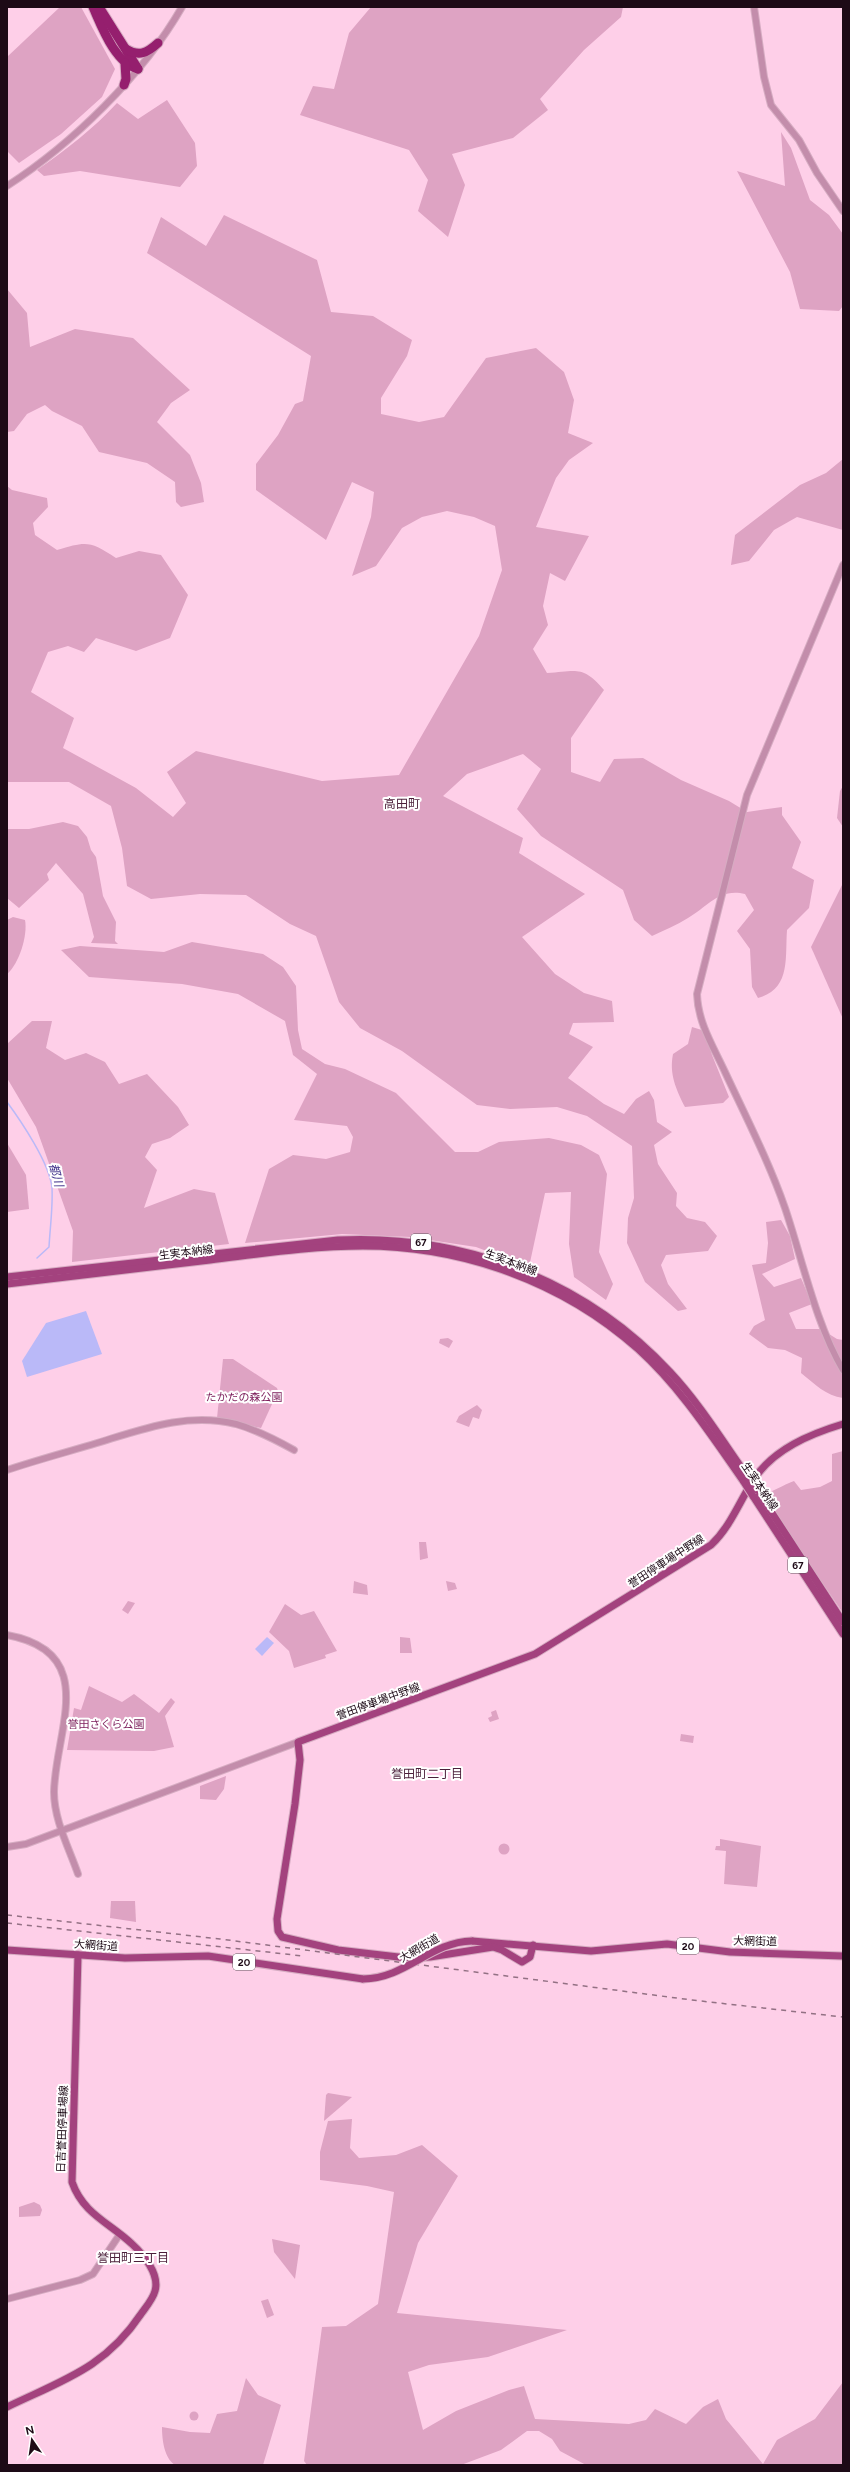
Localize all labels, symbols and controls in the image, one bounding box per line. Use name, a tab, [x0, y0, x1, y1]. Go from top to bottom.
district label: 高田町	[384, 797, 420, 811]
water label: 都川	[46, 1162, 66, 1190]
road number: 67	[411, 1234, 431, 1250]
street label: 生実本納線	[158, 1243, 214, 1262]
street label: 生実本納線	[483, 1247, 539, 1278]
park label: たかだの森公園	[206, 1391, 283, 1404]
street label: 生実本納線	[739, 1460, 780, 1513]
street label: 誉田停車場中野線	[626, 1532, 707, 1591]
road number: 67	[788, 1557, 808, 1573]
street label: 誉田停車場中野線	[335, 1680, 422, 1723]
park label: 誉田さくら公園	[68, 1718, 145, 1731]
district label: 誉田町二丁目	[391, 1767, 463, 1781]
street label: 大網街道	[397, 1932, 442, 1965]
street label: 大網街道	[733, 1935, 777, 1948]
street label: 大網街道	[74, 1937, 118, 1954]
road number: 20	[677, 1938, 699, 1954]
road number: 20	[233, 1954, 255, 1970]
street label: 日吉誉田停車場線	[54, 2085, 71, 2173]
district label: 誉田町三丁目	[97, 2251, 169, 2265]
north arrow	[12, 2420, 52, 2460]
text: N	[24, 2423, 35, 2438]

